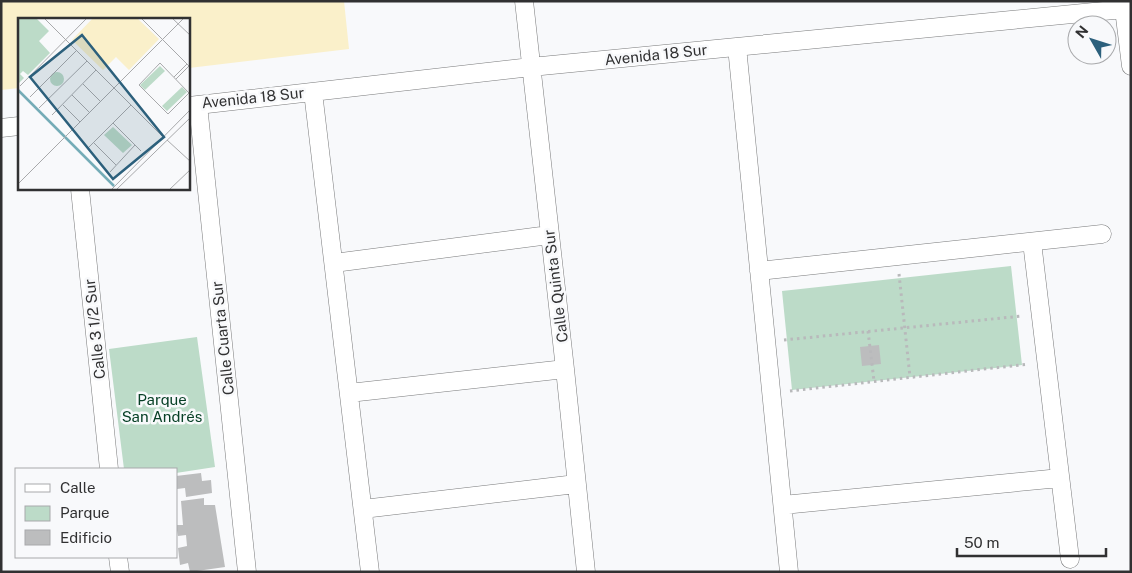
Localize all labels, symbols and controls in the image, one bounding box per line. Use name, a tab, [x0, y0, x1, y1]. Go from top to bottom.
north arrow	[1067, 15, 1117, 65]
inset map	[18, 18, 190, 190]
text: N	[1072, 23, 1092, 41]
street label: Avenida 18 Sur	[604, 41, 708, 68]
street label: Avenida 18 Sur	[201, 84, 305, 111]
street label: Calle Quinta Sur	[540, 228, 571, 344]
street label: Calle 3 1/2 Sur	[81, 278, 108, 380]
street label: Calle Cuarta Sur	[208, 280, 237, 396]
park label: Parque San Andrés	[122, 391, 202, 425]
legend	[15, 468, 178, 558]
text: Calle	[60, 479, 96, 496]
text: Parque	[60, 504, 110, 521]
scale bar	[957, 526, 1106, 558]
text: Edificio	[60, 529, 112, 546]
text: 50 m	[964, 534, 999, 551]

